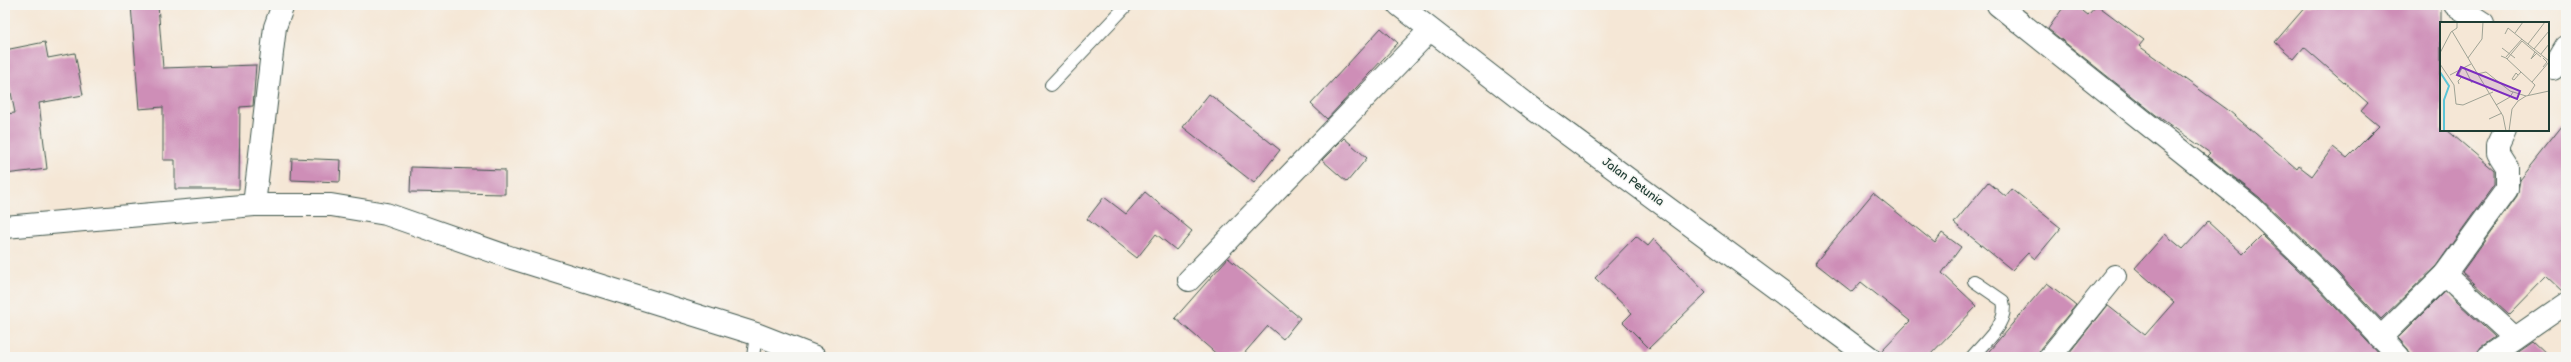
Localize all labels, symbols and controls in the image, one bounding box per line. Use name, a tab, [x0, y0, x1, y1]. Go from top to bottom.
inset map	[2440, 22, 2549, 131]
street label: Jalan Petunia	[1599, 154, 1667, 210]

